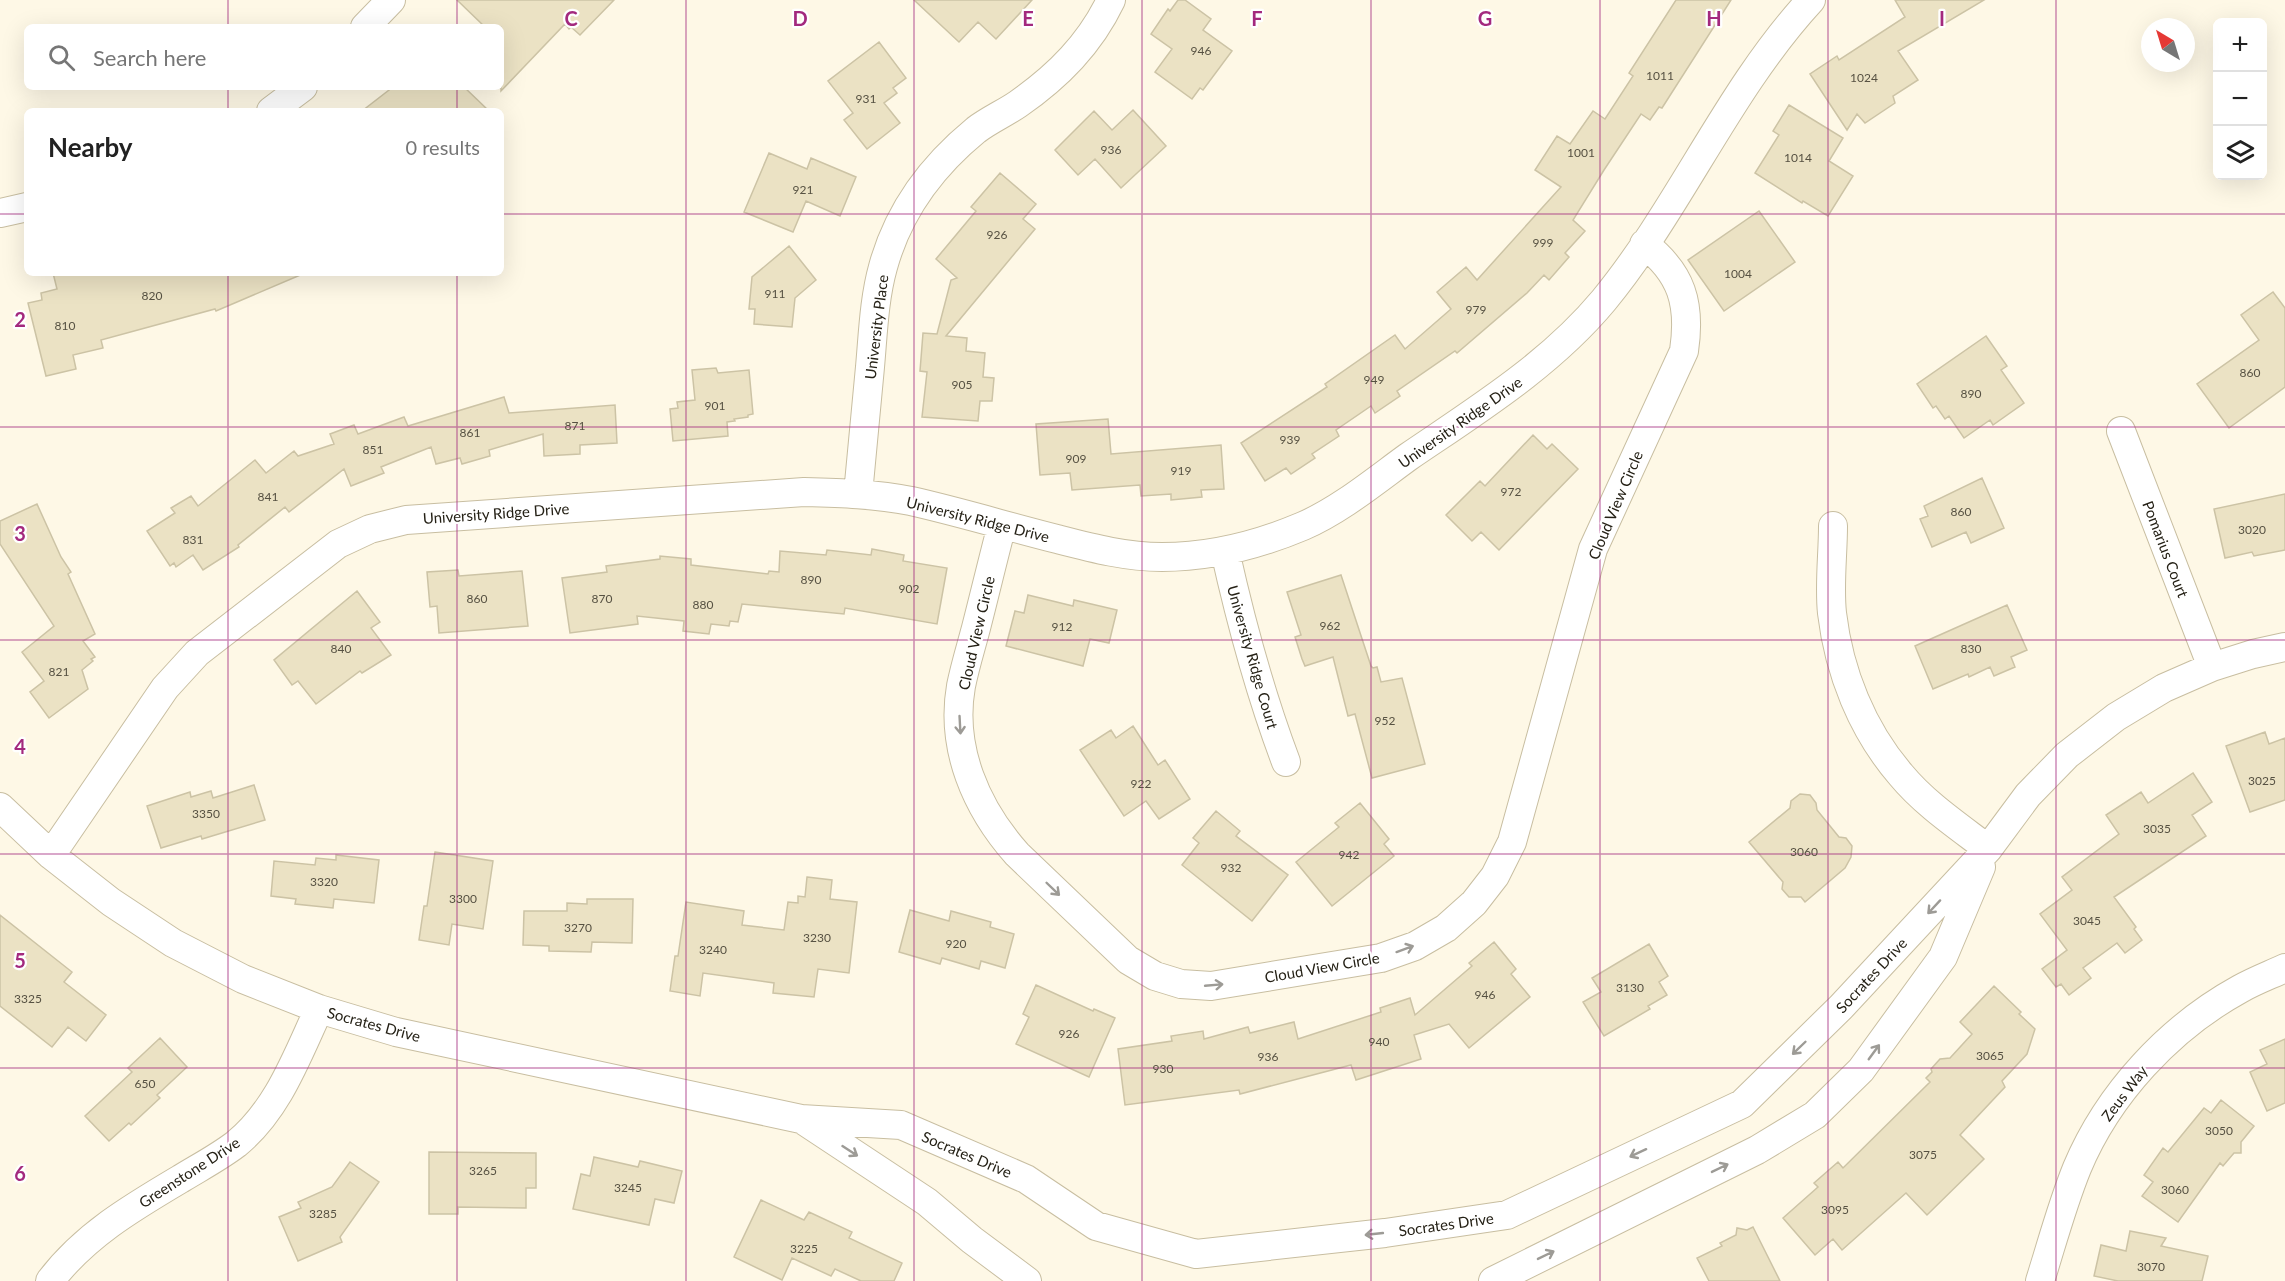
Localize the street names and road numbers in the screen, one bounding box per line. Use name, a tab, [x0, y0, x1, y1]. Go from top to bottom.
street label: University Place	[861, 274, 891, 380]
street label: University Ridge Drive	[1395, 372, 1525, 471]
street label: Cloud View Circle	[1584, 448, 1646, 562]
street label: University Ridge Drive	[905, 493, 1051, 546]
street label: Pomarius Court	[2139, 498, 2193, 601]
street label: University Ridge Drive	[422, 499, 570, 527]
street label: Cloud View Circle	[954, 574, 998, 692]
street label: University Ridge Court	[1224, 583, 1282, 732]
street label: Socrates Drive	[1832, 934, 1910, 1016]
street label: Cloud View Circle	[1263, 948, 1381, 986]
street label: Socrates Drive	[325, 1003, 423, 1045]
street label: Zeus Way	[2097, 1062, 2151, 1124]
street label: Socrates Drive	[919, 1127, 1015, 1181]
street label: Greenstone Drive	[135, 1133, 243, 1211]
street label: Socrates Drive	[1397, 1208, 1495, 1240]

